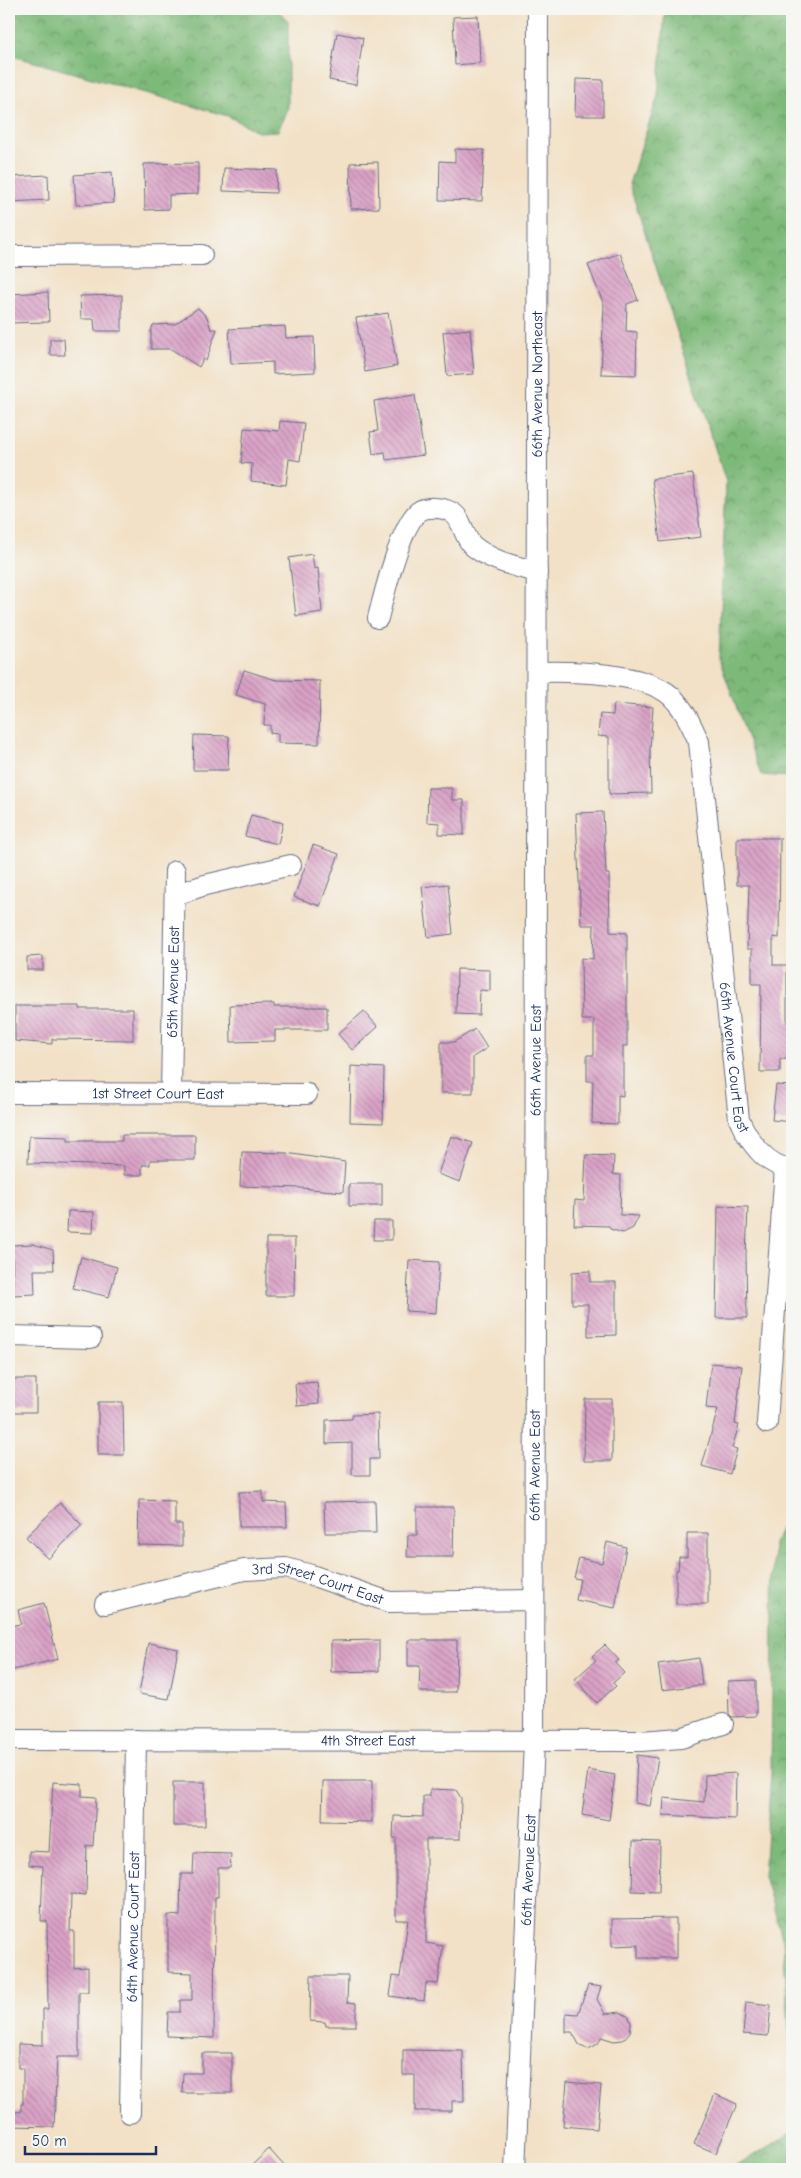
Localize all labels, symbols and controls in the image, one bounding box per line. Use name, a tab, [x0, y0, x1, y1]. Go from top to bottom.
street label: 66th Avenue Northeast	[528, 311, 546, 458]
street label: 65th Avenue East	[163, 925, 183, 1038]
street label: 66th Avenue Court East	[716, 981, 753, 1137]
street label: 66th Avenue East	[526, 1004, 545, 1116]
street label: 1st Street Court East	[92, 1084, 225, 1103]
street label: 66th Avenue East	[526, 1409, 544, 1521]
street label: 3rd Street Court East	[251, 1559, 386, 1609]
street label: 4th Street East	[321, 1731, 416, 1750]
street label: 66th Avenue East	[517, 1813, 540, 1926]
street label: 64th Avenue Court East	[123, 1851, 143, 2003]
scale bar	[25, 2123, 156, 2155]
text: 50 m	[32, 2132, 67, 2150]

